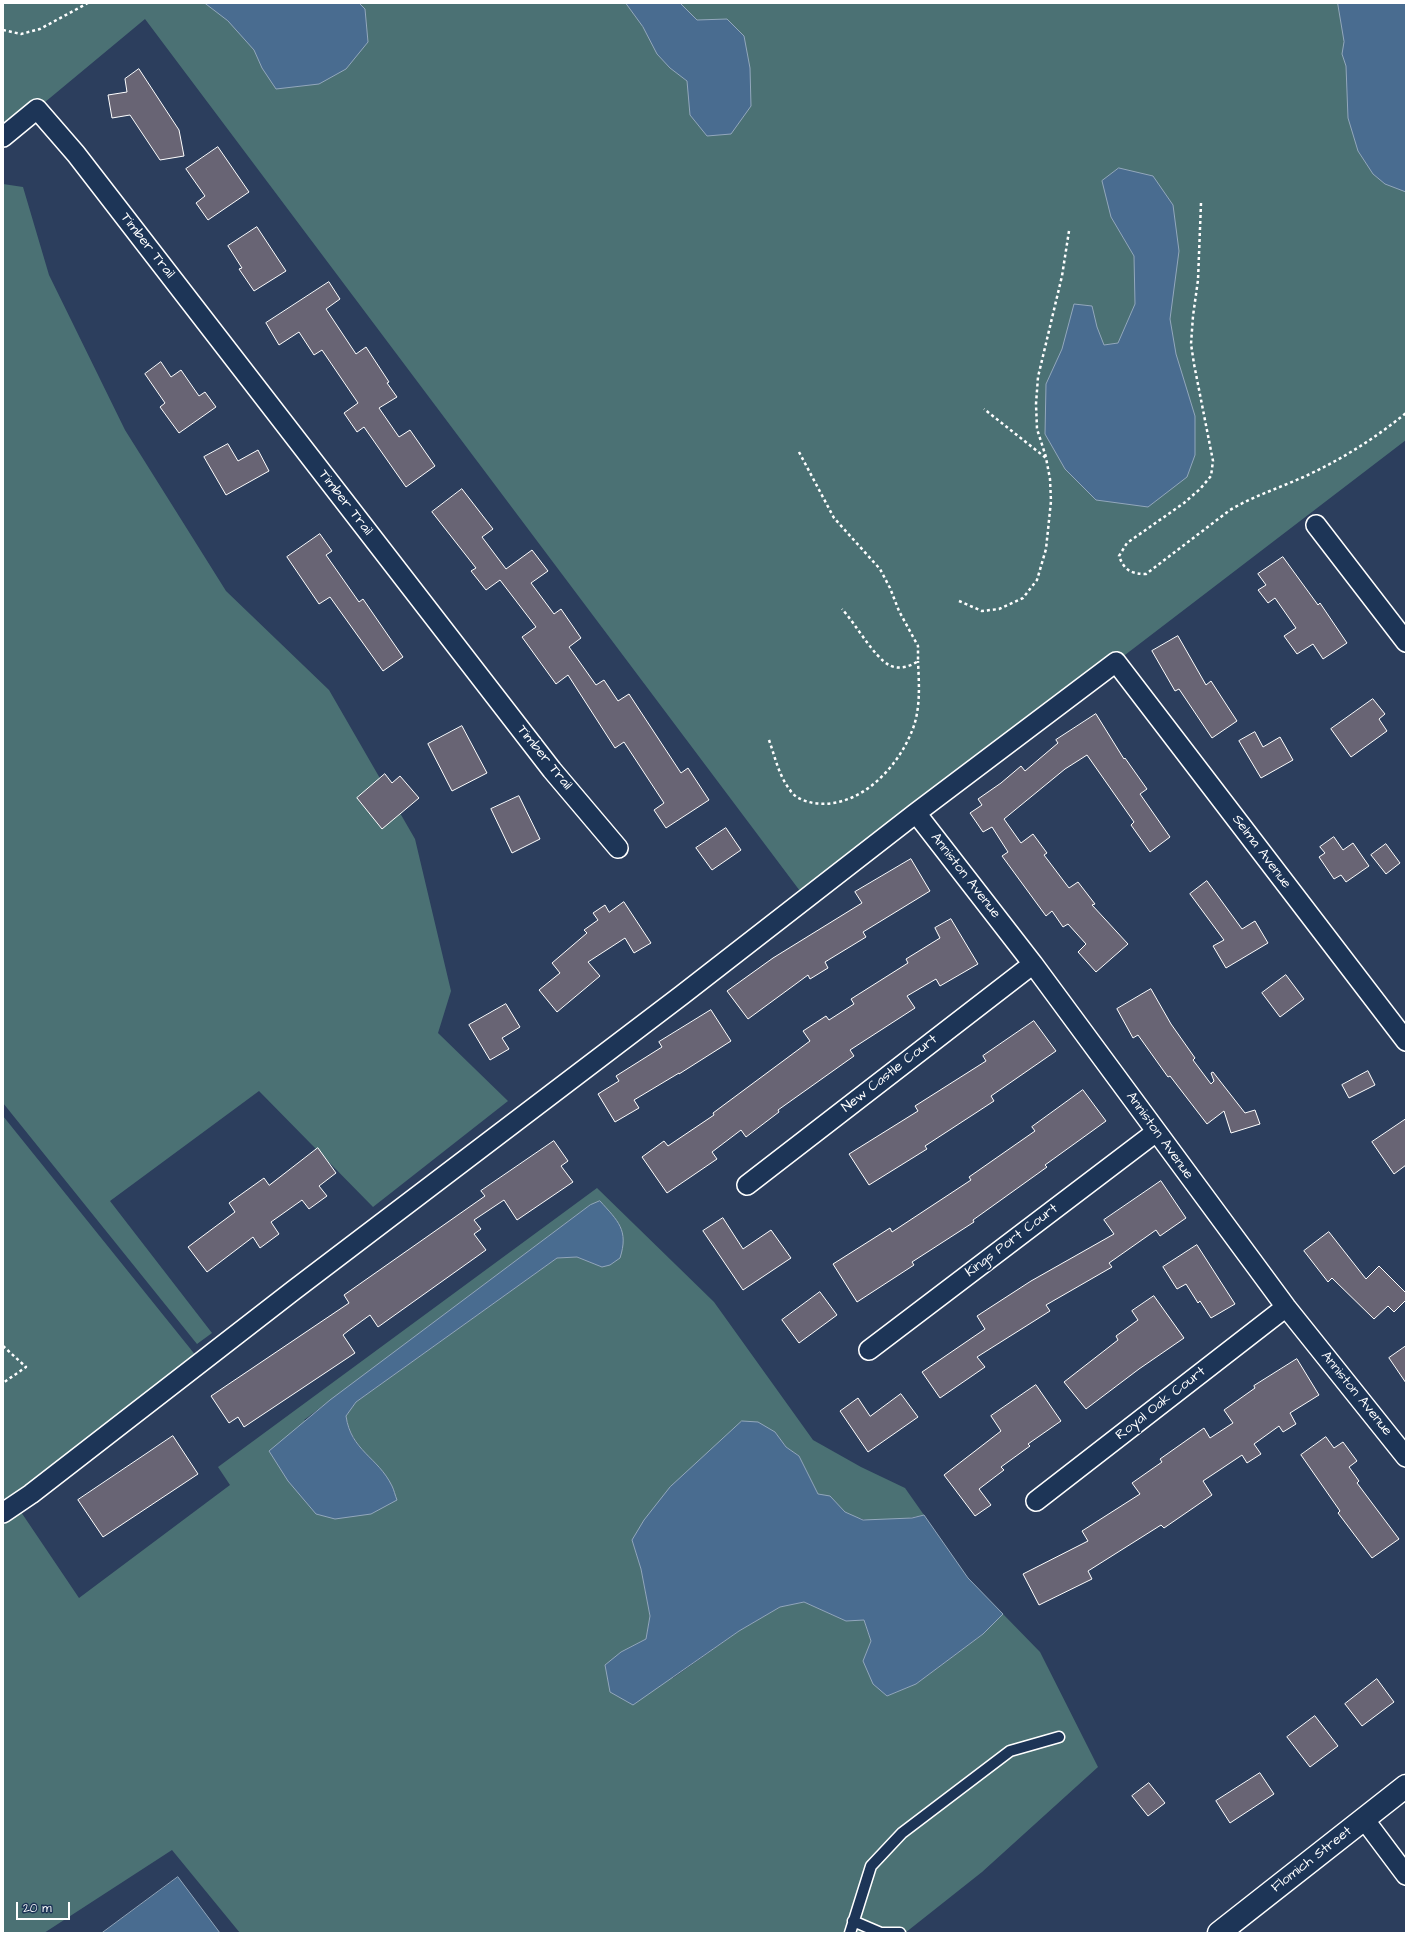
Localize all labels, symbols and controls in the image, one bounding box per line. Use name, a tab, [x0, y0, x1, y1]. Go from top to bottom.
street label: Timber Trail	[116, 210, 178, 282]
street label: Timber Trail	[314, 467, 376, 539]
street label: Timber Trail	[513, 722, 575, 794]
street label: Selma Avenue	[1228, 812, 1294, 892]
street label: Anniston Avenue	[926, 830, 1004, 922]
street label: New Castle Court	[839, 1031, 941, 1117]
street label: Anniston Avenue	[1122, 1089, 1196, 1183]
street label: Kings Port Court	[962, 1201, 1062, 1281]
street label: Anniston Avenue	[1317, 1348, 1395, 1440]
street label: Royal Oak Court	[1113, 1364, 1209, 1444]
street label: Flomich Street	[1268, 1823, 1356, 1897]
scale bar	[18, 1894, 72, 1920]
text: 20 m	[23, 1900, 52, 1917]

